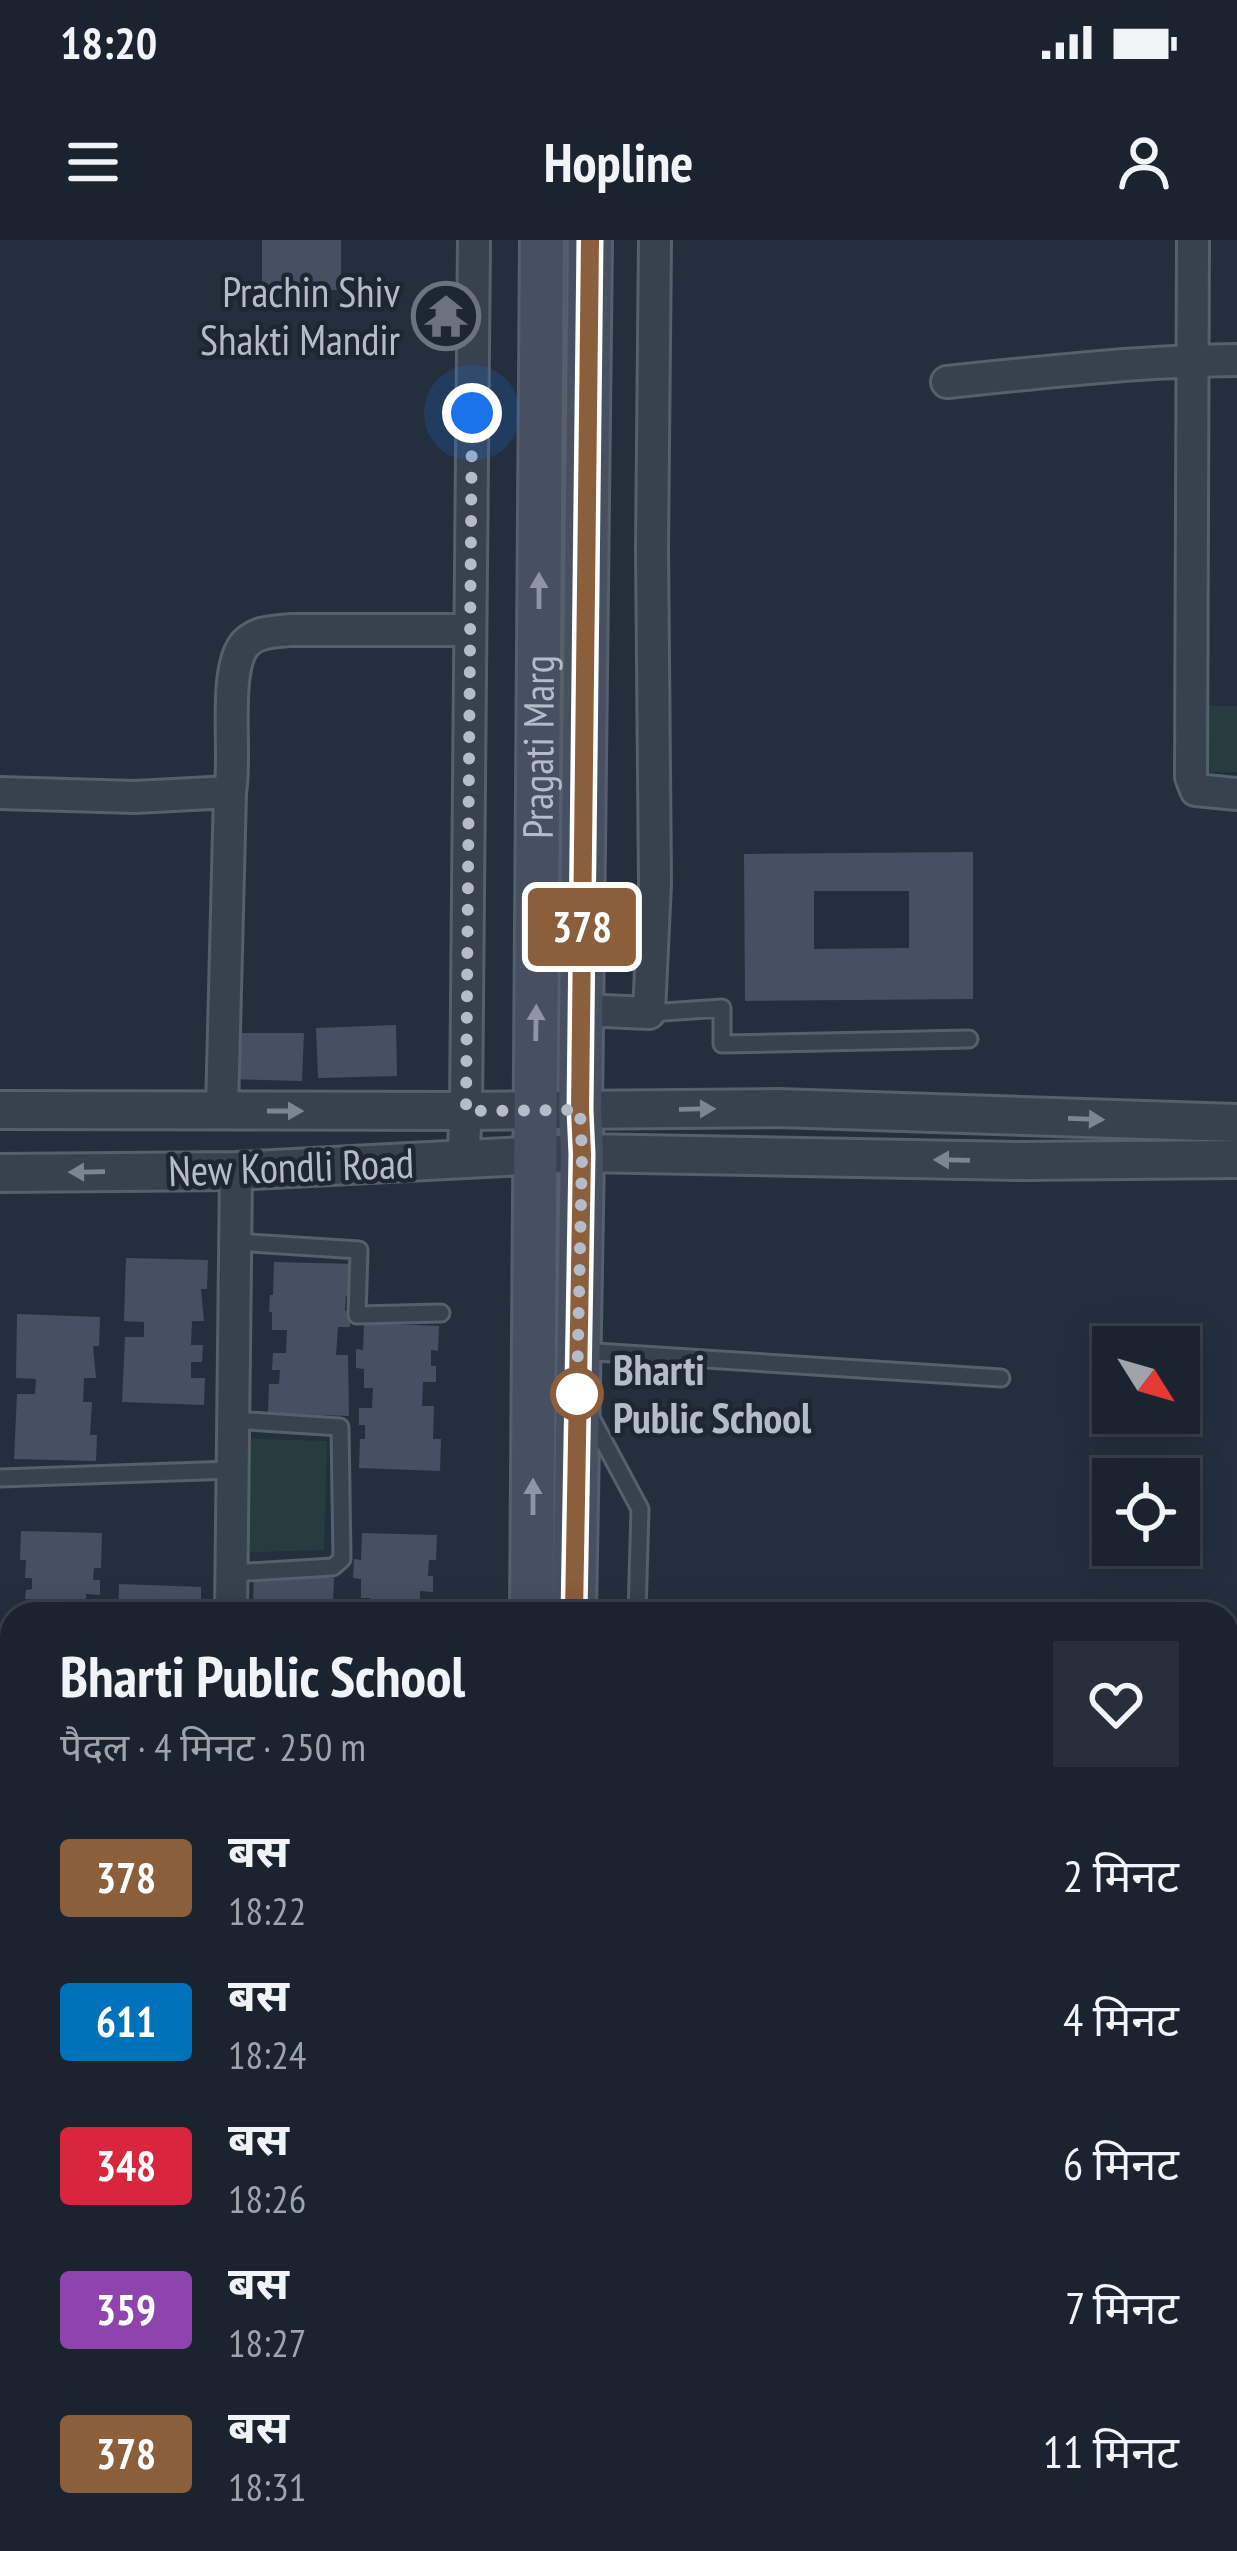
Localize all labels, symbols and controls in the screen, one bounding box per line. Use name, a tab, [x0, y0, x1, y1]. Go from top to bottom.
text: 18:20	[60, 13, 157, 71]
text: Hopline	[544, 127, 693, 197]
icon: menu	[60, 129, 126, 195]
icon: person	[1111, 129, 1177, 195]
place label: Prachin Shiv Shakti Mandir	[200, 264, 401, 367]
temple icon: Prachin Shiv Shakti Mandir	[411, 281, 481, 351]
your location	[442, 383, 502, 443]
one-way arrow	[530, 571, 549, 609]
street label: Pragati Marg	[510, 655, 566, 839]
line badge: 378	[513, 888, 651, 966]
text: 378	[552, 899, 612, 954]
one-way arrow	[526, 1003, 546, 1041]
one-way arrow	[679, 1099, 717, 1119]
one-way arrow	[267, 1101, 305, 1121]
one-way arrow	[1068, 1110, 1106, 1129]
street label: New Kondli Road	[167, 1135, 415, 1198]
one-way arrow	[932, 1150, 970, 1169]
one-way arrow	[67, 1162, 105, 1182]
north arrow	[1092, 1326, 1200, 1434]
map controls	[1092, 1326, 1200, 1566]
place label: Bharti Public School	[613, 1342, 812, 1445]
marker: Bharti Public School	[552, 1369, 602, 1419]
button: locate	[1092, 1458, 1200, 1566]
one-way arrow	[523, 1477, 543, 1515]
text: Bharti Public School	[60, 1639, 465, 1713]
button: heart	[1053, 1641, 1179, 1767]
text: पैदल · 4 मिनट · 250 m	[60, 1721, 366, 1772]
text: बस	[228, 1821, 289, 1879]
text: 2 मिनट	[1063, 1846, 1179, 1904]
text: 378	[96, 1850, 156, 1905]
text: 18:22	[228, 1885, 306, 1936]
text: बस	[228, 1965, 289, 2023]
text: 4 मिनट	[1063, 1990, 1179, 2048]
text: 611	[96, 1994, 156, 2049]
text: 18:24	[228, 2029, 306, 2080]
text: बस	[228, 2109, 289, 2167]
text: 6 मिनट	[1063, 2134, 1179, 2192]
text: 348	[96, 2138, 156, 2193]
text: 18:26	[228, 2173, 306, 2224]
text: बस	[228, 2253, 289, 2311]
text: 7 मिनट	[1065, 2278, 1179, 2336]
text: 359	[96, 2282, 156, 2337]
text: 18:27	[228, 2317, 306, 2368]
text: बस	[228, 2397, 289, 2455]
text: 11 मिनट	[1043, 2422, 1179, 2480]
text: 378	[96, 2426, 156, 2481]
text: 18:31	[228, 2461, 306, 2512]

